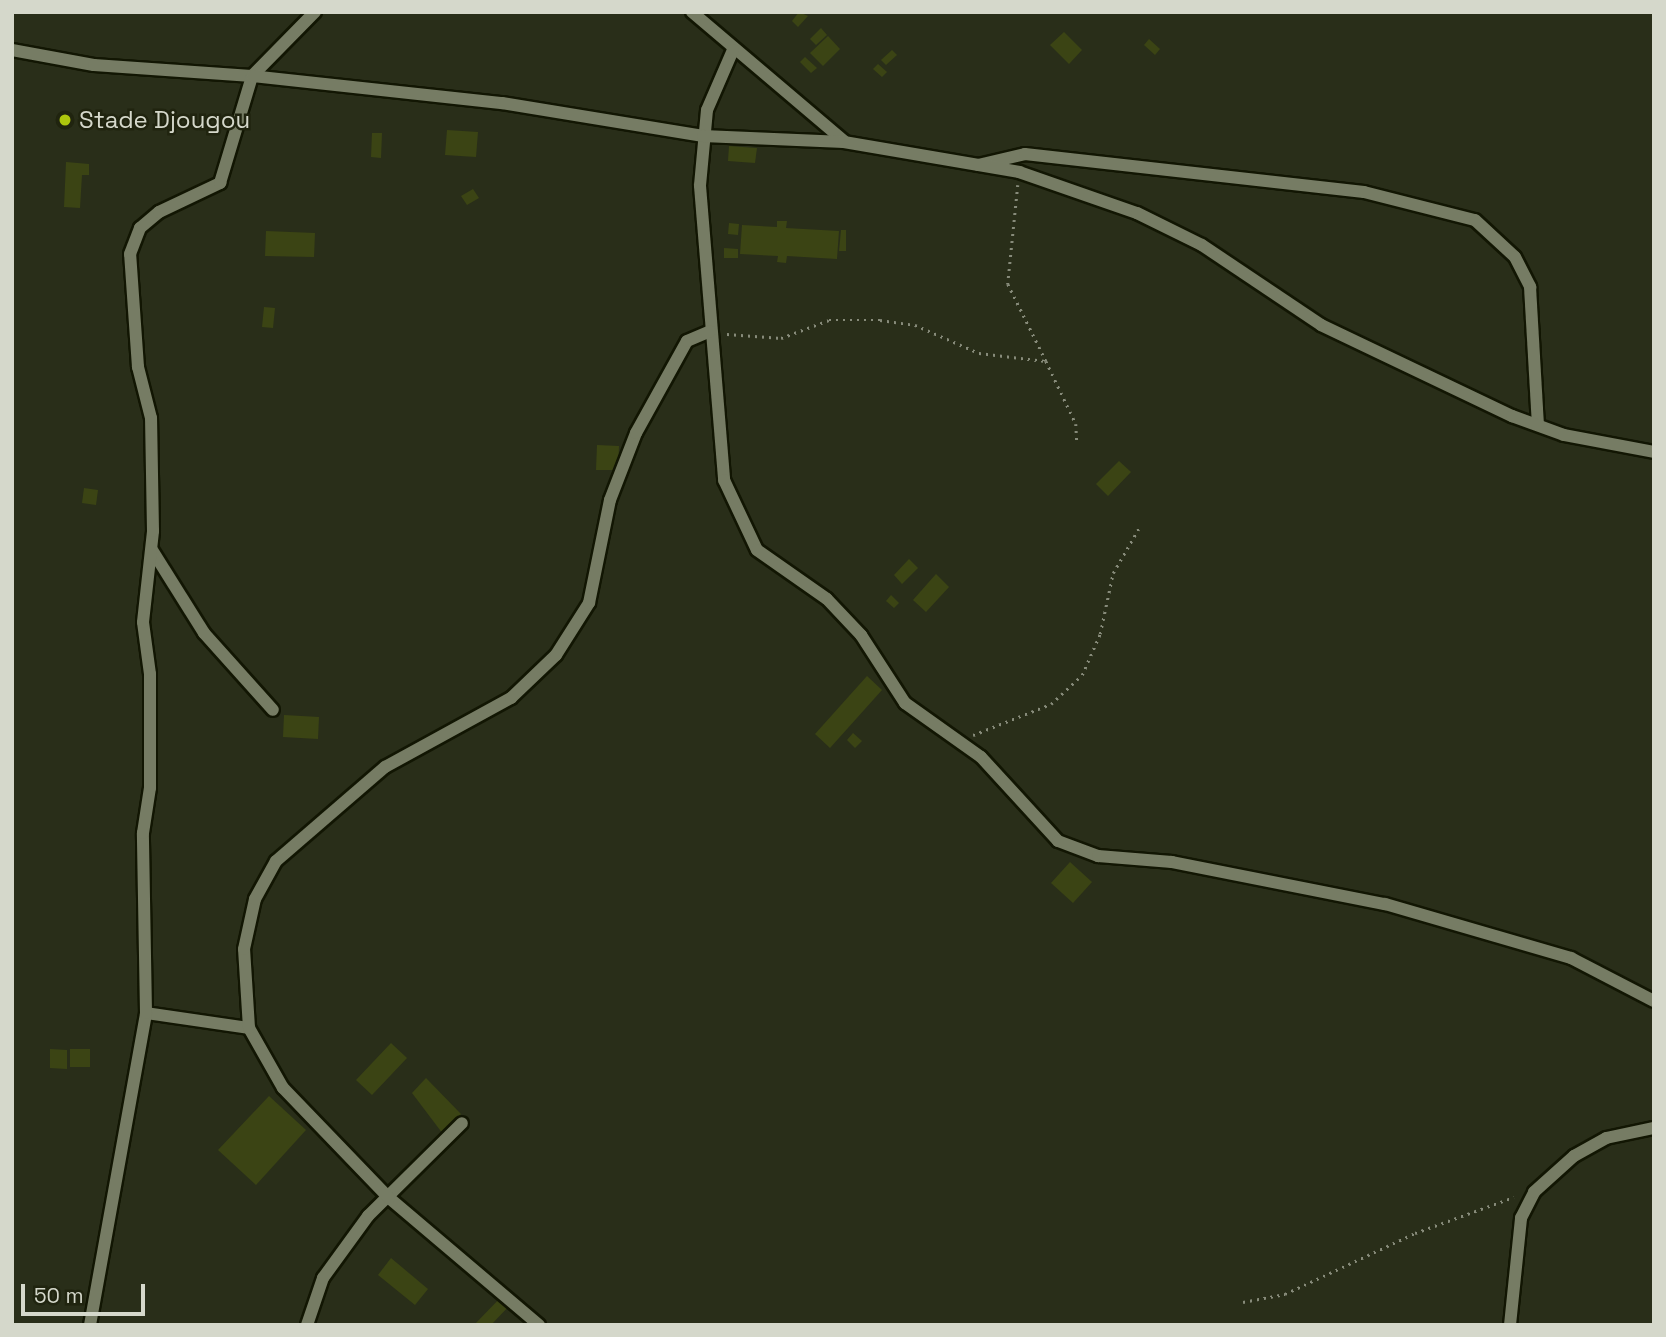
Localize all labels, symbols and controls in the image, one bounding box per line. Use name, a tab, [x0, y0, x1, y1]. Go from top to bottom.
place label: Stade Djougou	[79, 106, 250, 134]
marker: Stade Djougou	[57, 112, 73, 128]
scale bar	[24, 1270, 149, 1314]
text: 50 m	[34, 1282, 84, 1309]

